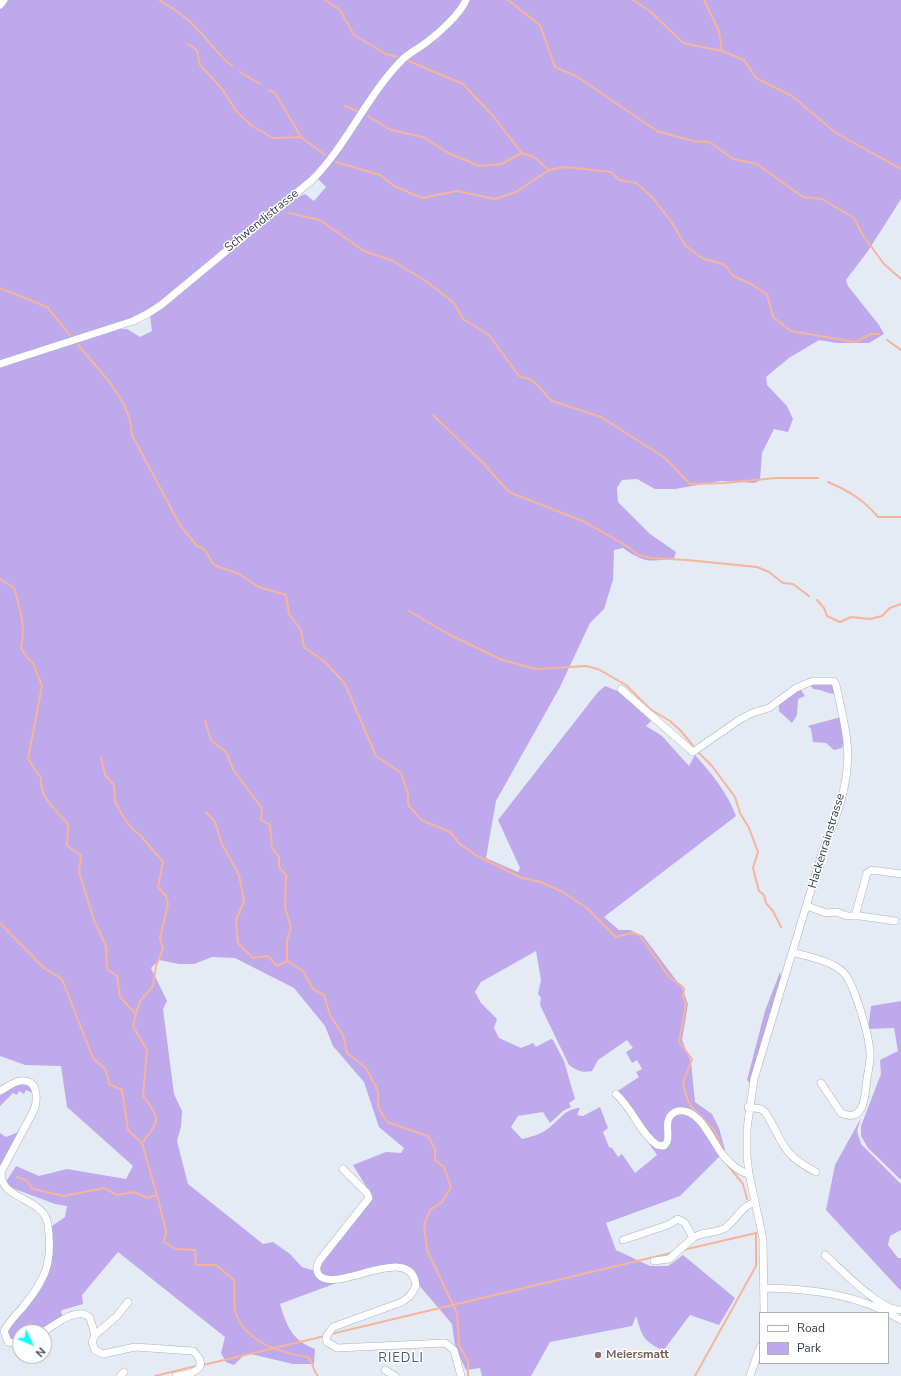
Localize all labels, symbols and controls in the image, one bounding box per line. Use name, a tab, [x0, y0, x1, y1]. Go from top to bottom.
street label: Schwendistrasse	[222, 187, 302, 255]
street label: Hackenrainstrasse	[806, 792, 848, 890]
legend	[759, 1312, 889, 1364]
text: Road	[797, 1320, 825, 1336]
north arrow	[12, 1324, 52, 1364]
text: Park	[797, 1340, 821, 1356]
text: N	[32, 1344, 49, 1360]
place label: Meiersmatt	[606, 1348, 669, 1362]
marker: Meiersmatt	[593, 1350, 603, 1360]
district label: RIEDLI	[378, 1351, 424, 1367]

